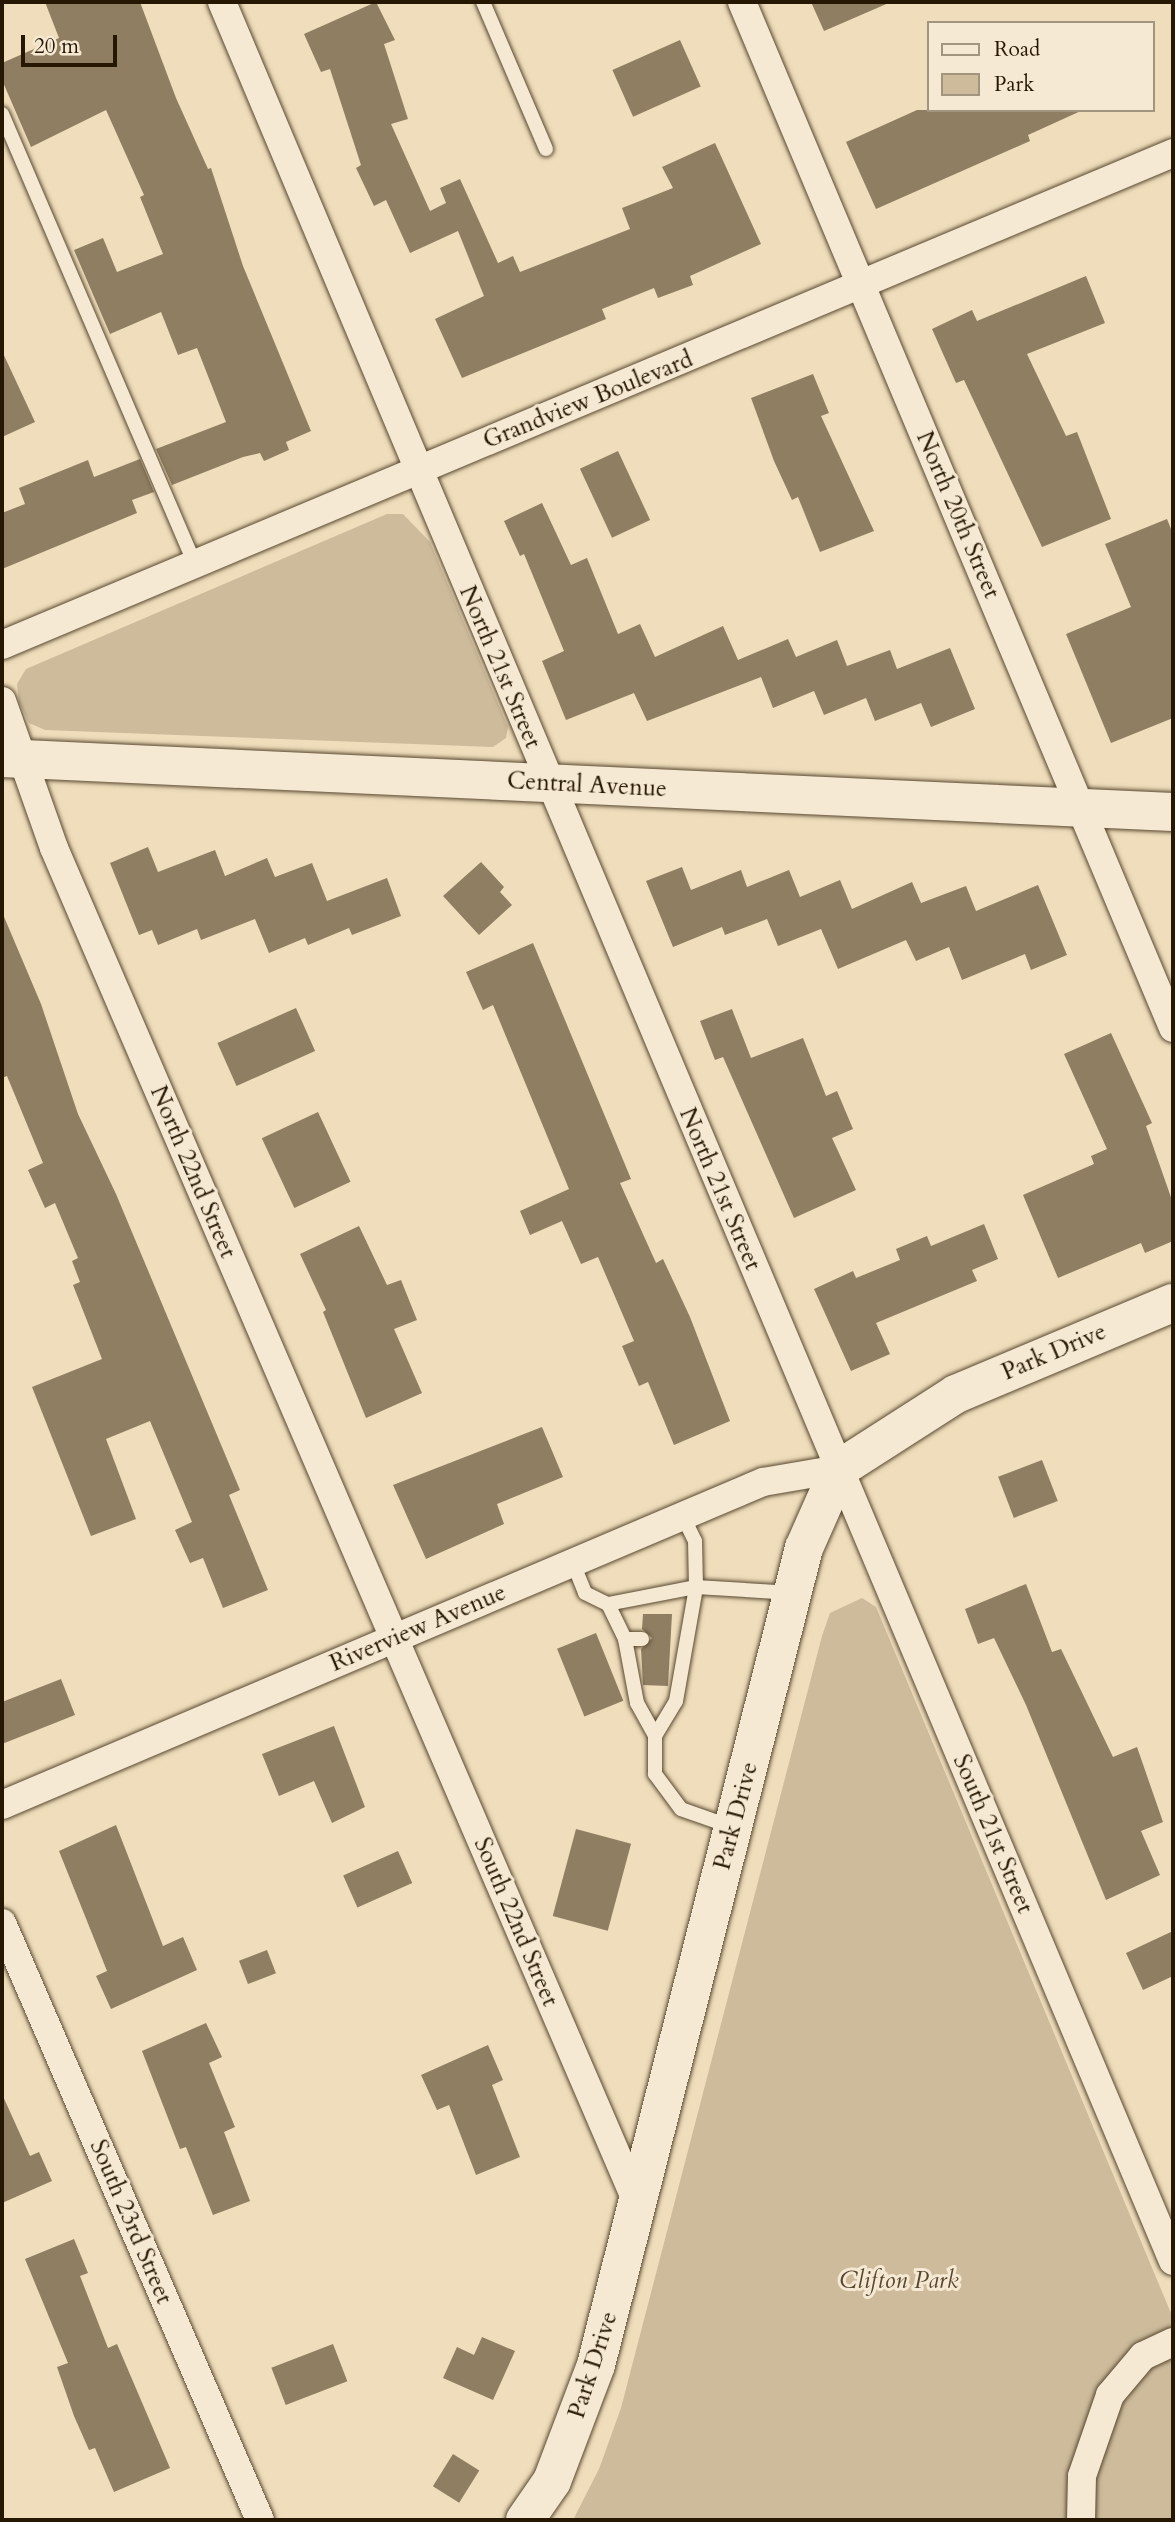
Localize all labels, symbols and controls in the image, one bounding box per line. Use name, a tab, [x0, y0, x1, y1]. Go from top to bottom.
scale bar	[24, 21, 121, 65]
legend	[926, 21, 1154, 112]
text: 20 m	[34, 32, 79, 61]
text: Road	[994, 35, 1040, 64]
text: Park	[994, 70, 1034, 99]
street label: Grandview Boulevard	[479, 345, 697, 455]
street label: North 20th Street	[910, 427, 1006, 603]
street label: North 21st Street	[453, 581, 547, 753]
street label: Central Avenue	[506, 766, 668, 804]
street label: North 22nd Street	[144, 1081, 242, 1263]
street label: North 21st Street	[673, 1103, 767, 1275]
street label: Park Drive	[997, 1317, 1111, 1387]
street label: Riverview Avenue	[326, 1578, 510, 1678]
street label: South 21st Street	[947, 1750, 1039, 1918]
street label: Park Drive	[708, 1759, 764, 1873]
street label: South 22nd Street	[467, 1833, 565, 2011]
street label: South 23rd Street	[83, 2136, 179, 2308]
park label: Clifton Park	[839, 2267, 959, 2295]
street label: Park Drive	[562, 2308, 624, 2422]

